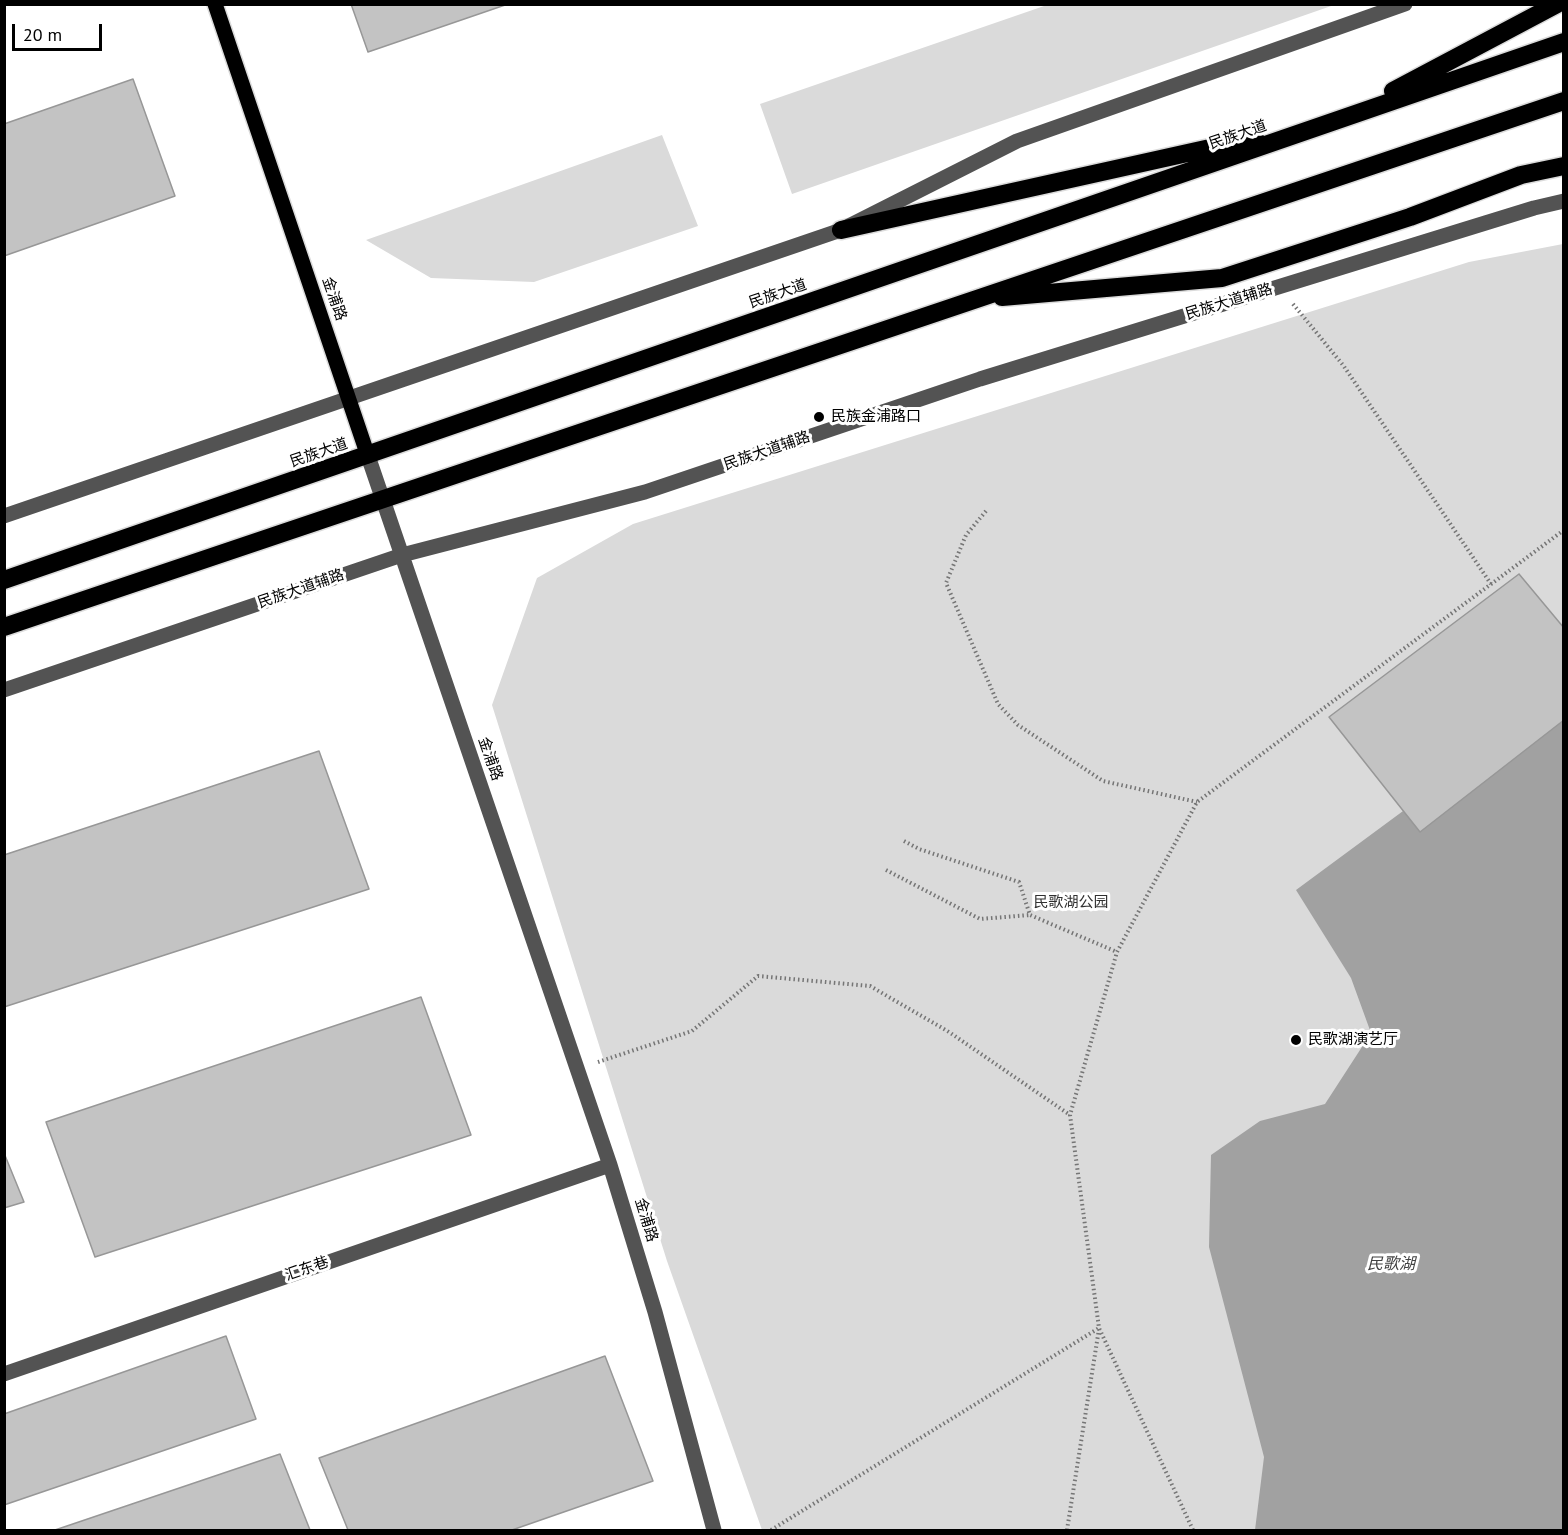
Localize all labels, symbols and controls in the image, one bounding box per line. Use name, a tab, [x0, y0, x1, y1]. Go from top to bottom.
scale bar	[15, 12, 105, 50]
text: 20 m	[23, 23, 62, 46]
street label: 民族大道	[1207, 117, 1269, 153]
street label: 金浦路	[318, 275, 350, 323]
street label: 民族大道	[747, 276, 809, 312]
street label: 民族大道辅路	[1183, 280, 1275, 324]
place label: 民族金浦路口	[831, 408, 921, 426]
marker: 民族金浦路口	[812, 410, 826, 424]
street label: 民族大道辅路	[722, 428, 812, 474]
street label: 民族大道	[288, 435, 350, 471]
street label: 民族大道辅路	[256, 566, 346, 612]
street label: 金浦路	[474, 735, 506, 783]
park label: 民歌湖公园	[1034, 894, 1108, 912]
place label: 民歌湖演艺厅	[1308, 1031, 1398, 1049]
marker: 民歌湖演艺厅	[1289, 1033, 1303, 1047]
street label: 金浦路	[631, 1196, 661, 1244]
street label: 汇东巷	[283, 1253, 331, 1285]
water label: 民歌湖	[1367, 1254, 1415, 1274]

